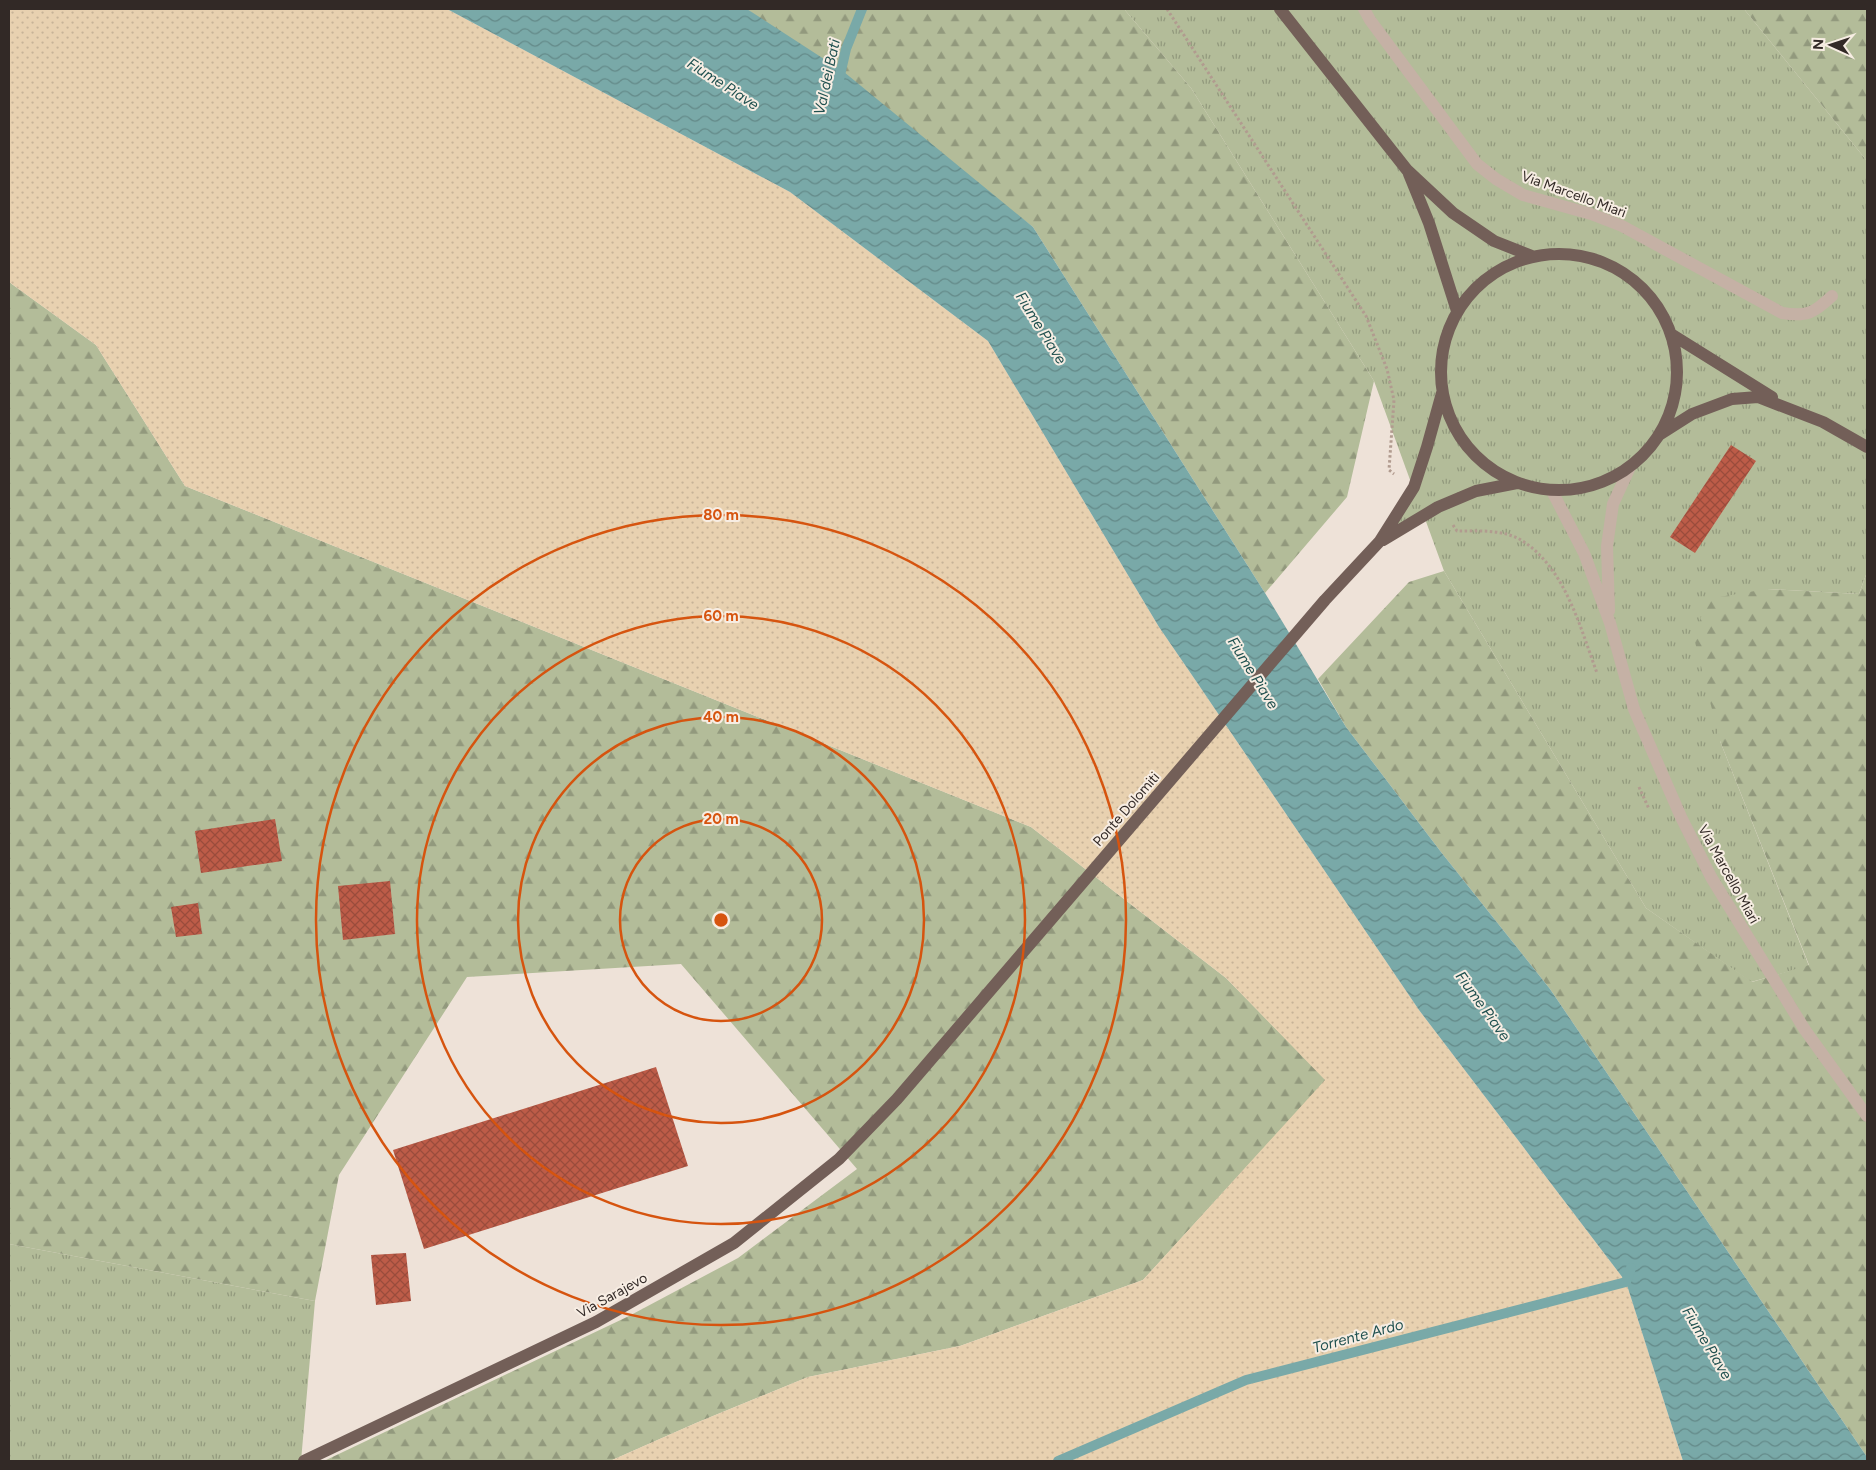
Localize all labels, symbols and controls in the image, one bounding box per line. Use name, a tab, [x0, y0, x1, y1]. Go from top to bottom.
north arrow	[1806, 20, 1856, 70]
water label: Val dei Bati	[810, 37, 844, 117]
text: N	[1810, 38, 1827, 50]
water label: Fiume Piave	[684, 54, 762, 114]
street label: Via Marcello Miari	[1519, 168, 1629, 221]
water label: Fiume Piave	[1012, 289, 1070, 367]
text: 80 m	[703, 506, 739, 524]
text: 60 m	[703, 607, 739, 625]
water label: Fiume Piave	[1224, 634, 1282, 712]
text: 40 m	[703, 708, 739, 726]
street label: Ponte Dolomiti	[1089, 769, 1163, 850]
text: 20 m	[703, 810, 739, 828]
street label: Via Marcello Miari	[1694, 822, 1763, 927]
centre of rings	[712, 911, 730, 929]
water label: Fiume Piave	[1452, 968, 1514, 1044]
street label: Via Sarajevo	[574, 1269, 650, 1322]
water label: Fiume Piave	[1678, 1303, 1736, 1383]
water label: Torrente Ardo	[1311, 1315, 1406, 1357]

